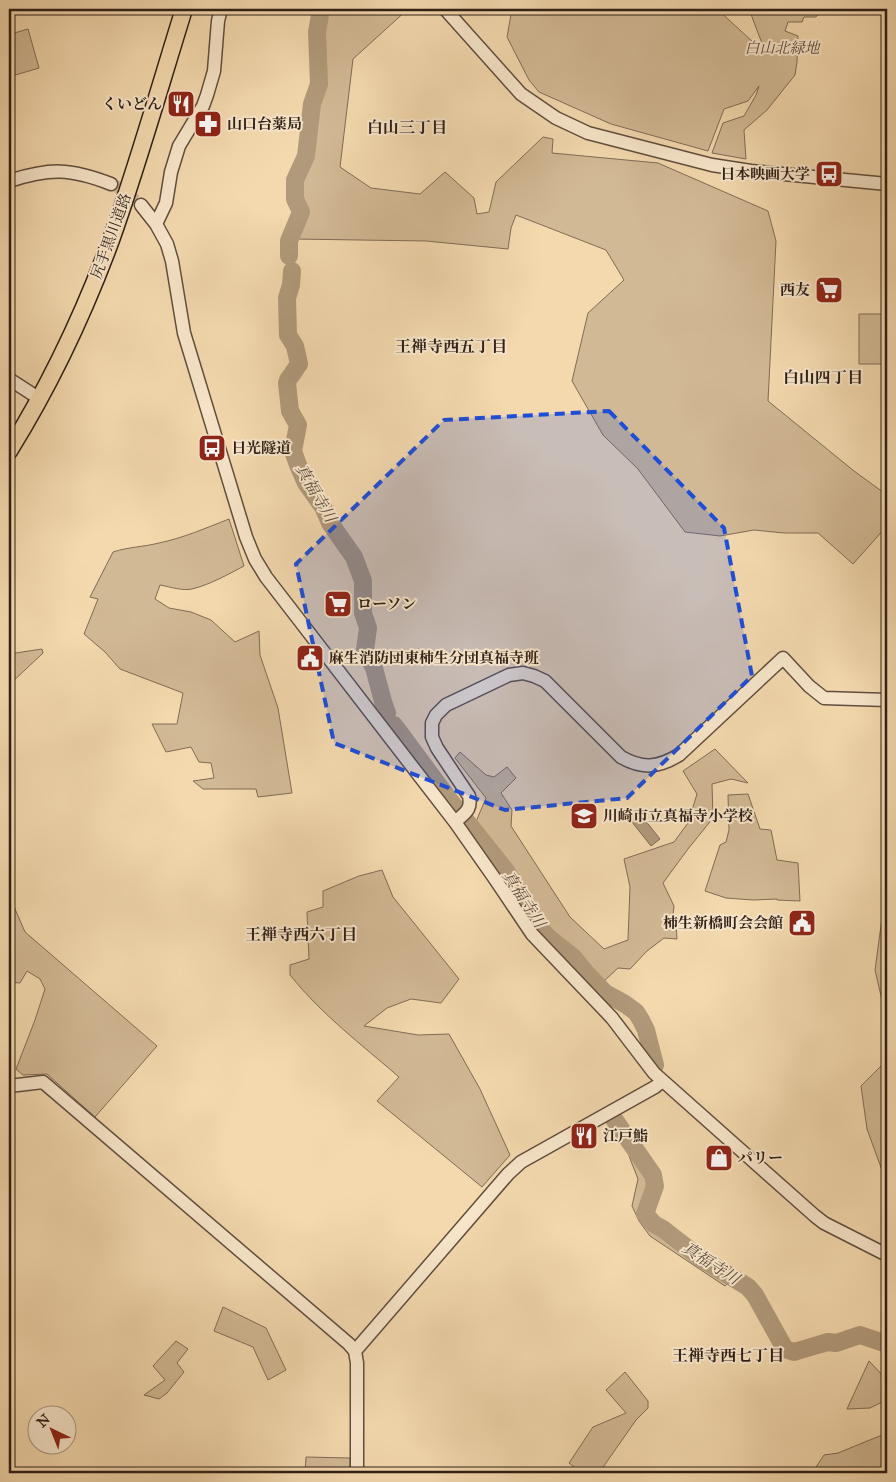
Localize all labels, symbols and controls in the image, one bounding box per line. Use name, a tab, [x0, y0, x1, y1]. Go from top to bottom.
park label: 白山北緑地	[744, 39, 821, 57]
restaurant icon: くいどん	[166, 89, 196, 119]
place label: くいどん	[102, 95, 162, 113]
pharmacy icon: 山口台薬局	[193, 109, 223, 139]
place label: 山口台薬局	[227, 115, 302, 133]
district label: 白山三丁目	[367, 118, 447, 137]
bus stop icon: 日本映画大学	[814, 159, 844, 189]
place label: 日本映画大学	[720, 165, 810, 183]
street label: 尻手黒川道路	[87, 191, 135, 281]
supermarket icon: 西友	[814, 275, 844, 305]
place label: 西友	[780, 281, 810, 299]
district label: 王禅寺西五丁目	[395, 337, 507, 356]
district label: 白山四丁目	[783, 368, 863, 387]
bus stop icon: 日光隧道	[197, 433, 227, 463]
place label: 日光隧道	[231, 439, 291, 457]
water label: 真福寺川	[292, 461, 341, 527]
supermarket icon: ローソン	[323, 589, 353, 619]
place label: ローソン	[357, 595, 416, 613]
public building icon: 麻生消防団東柿生分団真福寺班	[295, 643, 325, 673]
place label: 麻生消防団東柿生分団真福寺班	[329, 649, 539, 667]
school or university icon: 川崎市立真福寺小学校	[569, 801, 599, 831]
place label: 川崎市立真福寺小学校	[603, 807, 753, 825]
water label: 真福寺川	[499, 867, 550, 933]
public building icon: 柿生新橋町会会館	[787, 908, 817, 938]
place label: 柿生新橋町会会館	[663, 914, 783, 932]
district label: 王禅寺西六丁目	[245, 925, 357, 944]
restaurant icon: 江戸鮨	[569, 1121, 599, 1151]
place label: 江戸鮨	[603, 1127, 648, 1145]
shop icon: パリー	[704, 1143, 734, 1173]
place label: パリー	[738, 1149, 783, 1167]
water label: 真福寺川	[679, 1238, 745, 1289]
district label: 王禅寺西七丁目	[672, 1346, 784, 1365]
north arrow	[28, 1404, 78, 1454]
text: N	[33, 1411, 54, 1431]

